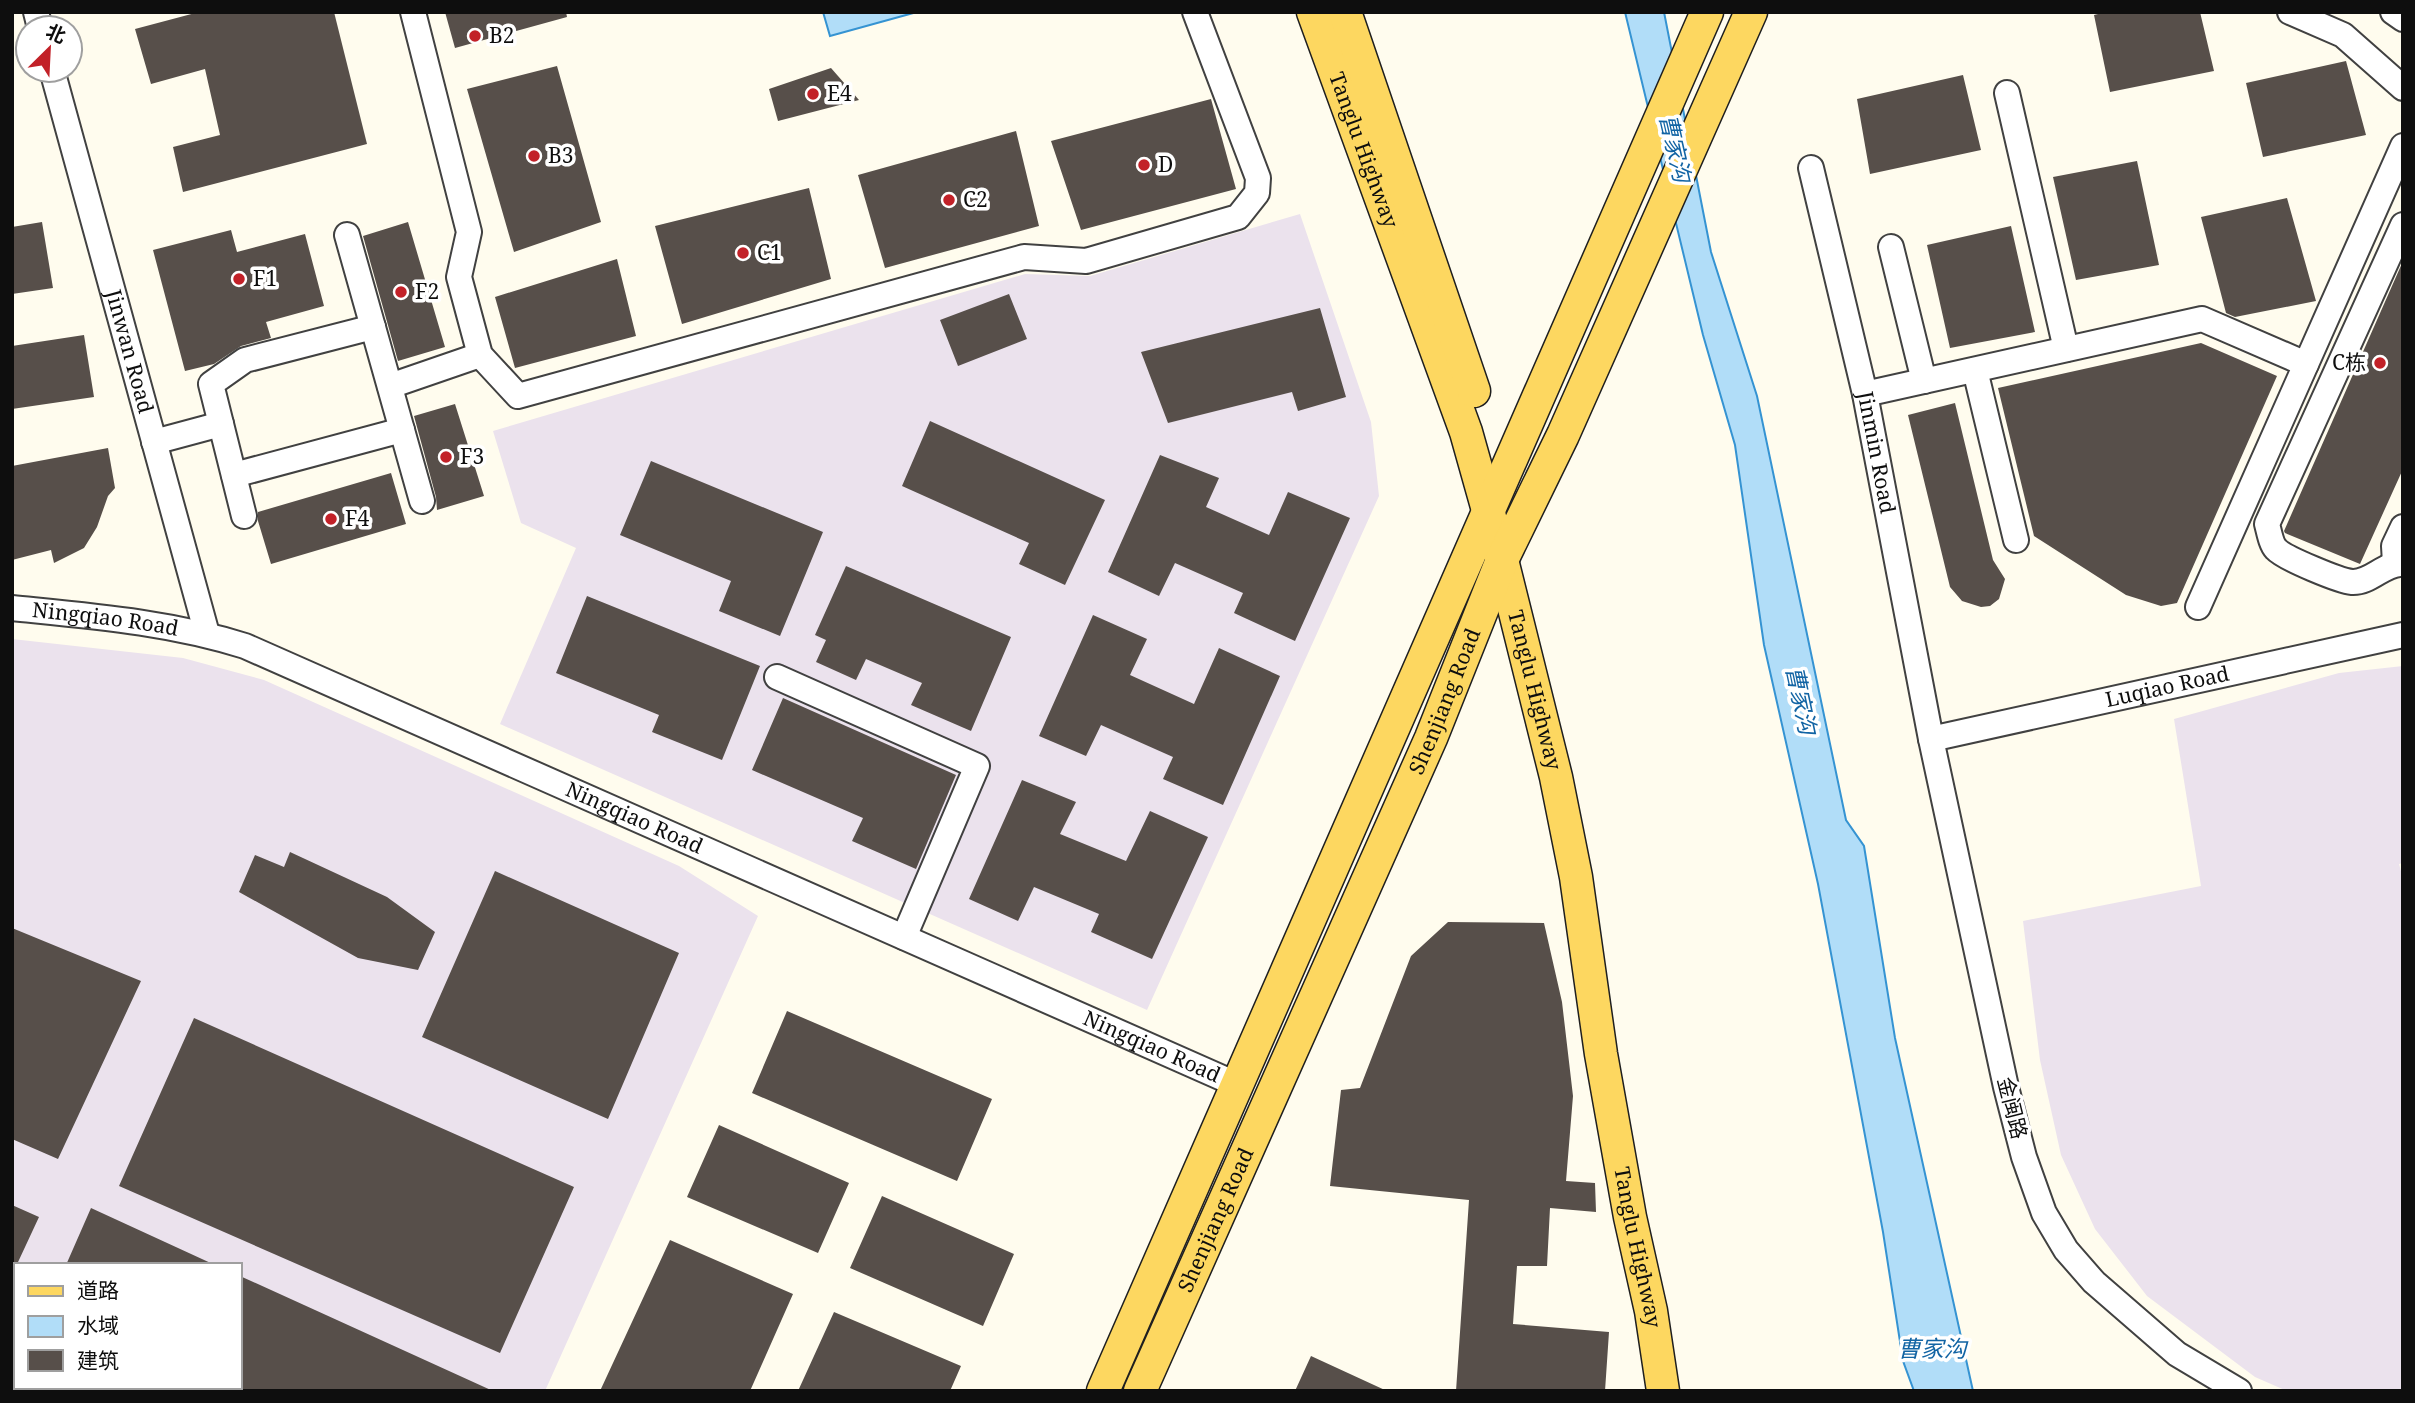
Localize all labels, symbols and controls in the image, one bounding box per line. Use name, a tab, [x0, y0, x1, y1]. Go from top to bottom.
north arrow	[14, 14, 84, 84]
text: 北	[42, 18, 70, 49]
place label: B2	[489, 21, 514, 49]
marker: B2	[467, 28, 483, 44]
street label: Tanglu Highway	[1323, 68, 1405, 232]
place label: E4	[827, 79, 852, 107]
marker: E4	[805, 86, 821, 102]
water label: 曹家沟	[1653, 111, 1700, 188]
place label: B3	[548, 141, 573, 169]
marker: B3	[526, 148, 542, 164]
place label: D	[1158, 150, 1173, 178]
marker: D	[1136, 157, 1152, 173]
place label: C2	[963, 185, 988, 213]
marker: C2	[941, 192, 957, 208]
place label: C1	[757, 238, 782, 266]
marker: C1	[735, 245, 751, 261]
place label: F1	[253, 264, 277, 292]
marker: F1	[231, 271, 247, 287]
place label: F2	[415, 277, 439, 305]
marker: F2	[393, 284, 409, 300]
street label: Jinwan Road	[100, 285, 161, 417]
place label: C栋	[2332, 348, 2366, 376]
marker: C栋	[2372, 355, 2388, 371]
street label: Jinmin Road	[1852, 388, 1903, 516]
place label: F3	[460, 442, 484, 470]
marker: F3	[438, 449, 454, 465]
place label: F4	[345, 504, 369, 532]
marker: F4	[323, 511, 339, 527]
street label: Ningqiao Road	[31, 595, 181, 642]
street label: Tanglu Highway	[1502, 607, 1569, 773]
street label: Shenjiang Road	[1402, 624, 1486, 779]
street label: Luqiao Road	[2103, 659, 2232, 713]
water label: 曹家沟	[1779, 663, 1825, 740]
street label: Ningqiao Road	[562, 775, 708, 860]
street label: Ningqiao Road	[1079, 1003, 1225, 1089]
street label: 金闽路	[1992, 1074, 2034, 1142]
street label: Shenjiang Road	[1171, 1143, 1260, 1296]
street label: Tanglu Highway	[1608, 1164, 1668, 1330]
legend	[14, 1263, 242, 1389]
text: 道路	[77, 1276, 119, 1304]
text: 水域	[77, 1311, 119, 1339]
water label: 曹家沟	[1898, 1332, 1970, 1364]
text: 建筑	[77, 1346, 119, 1374]

